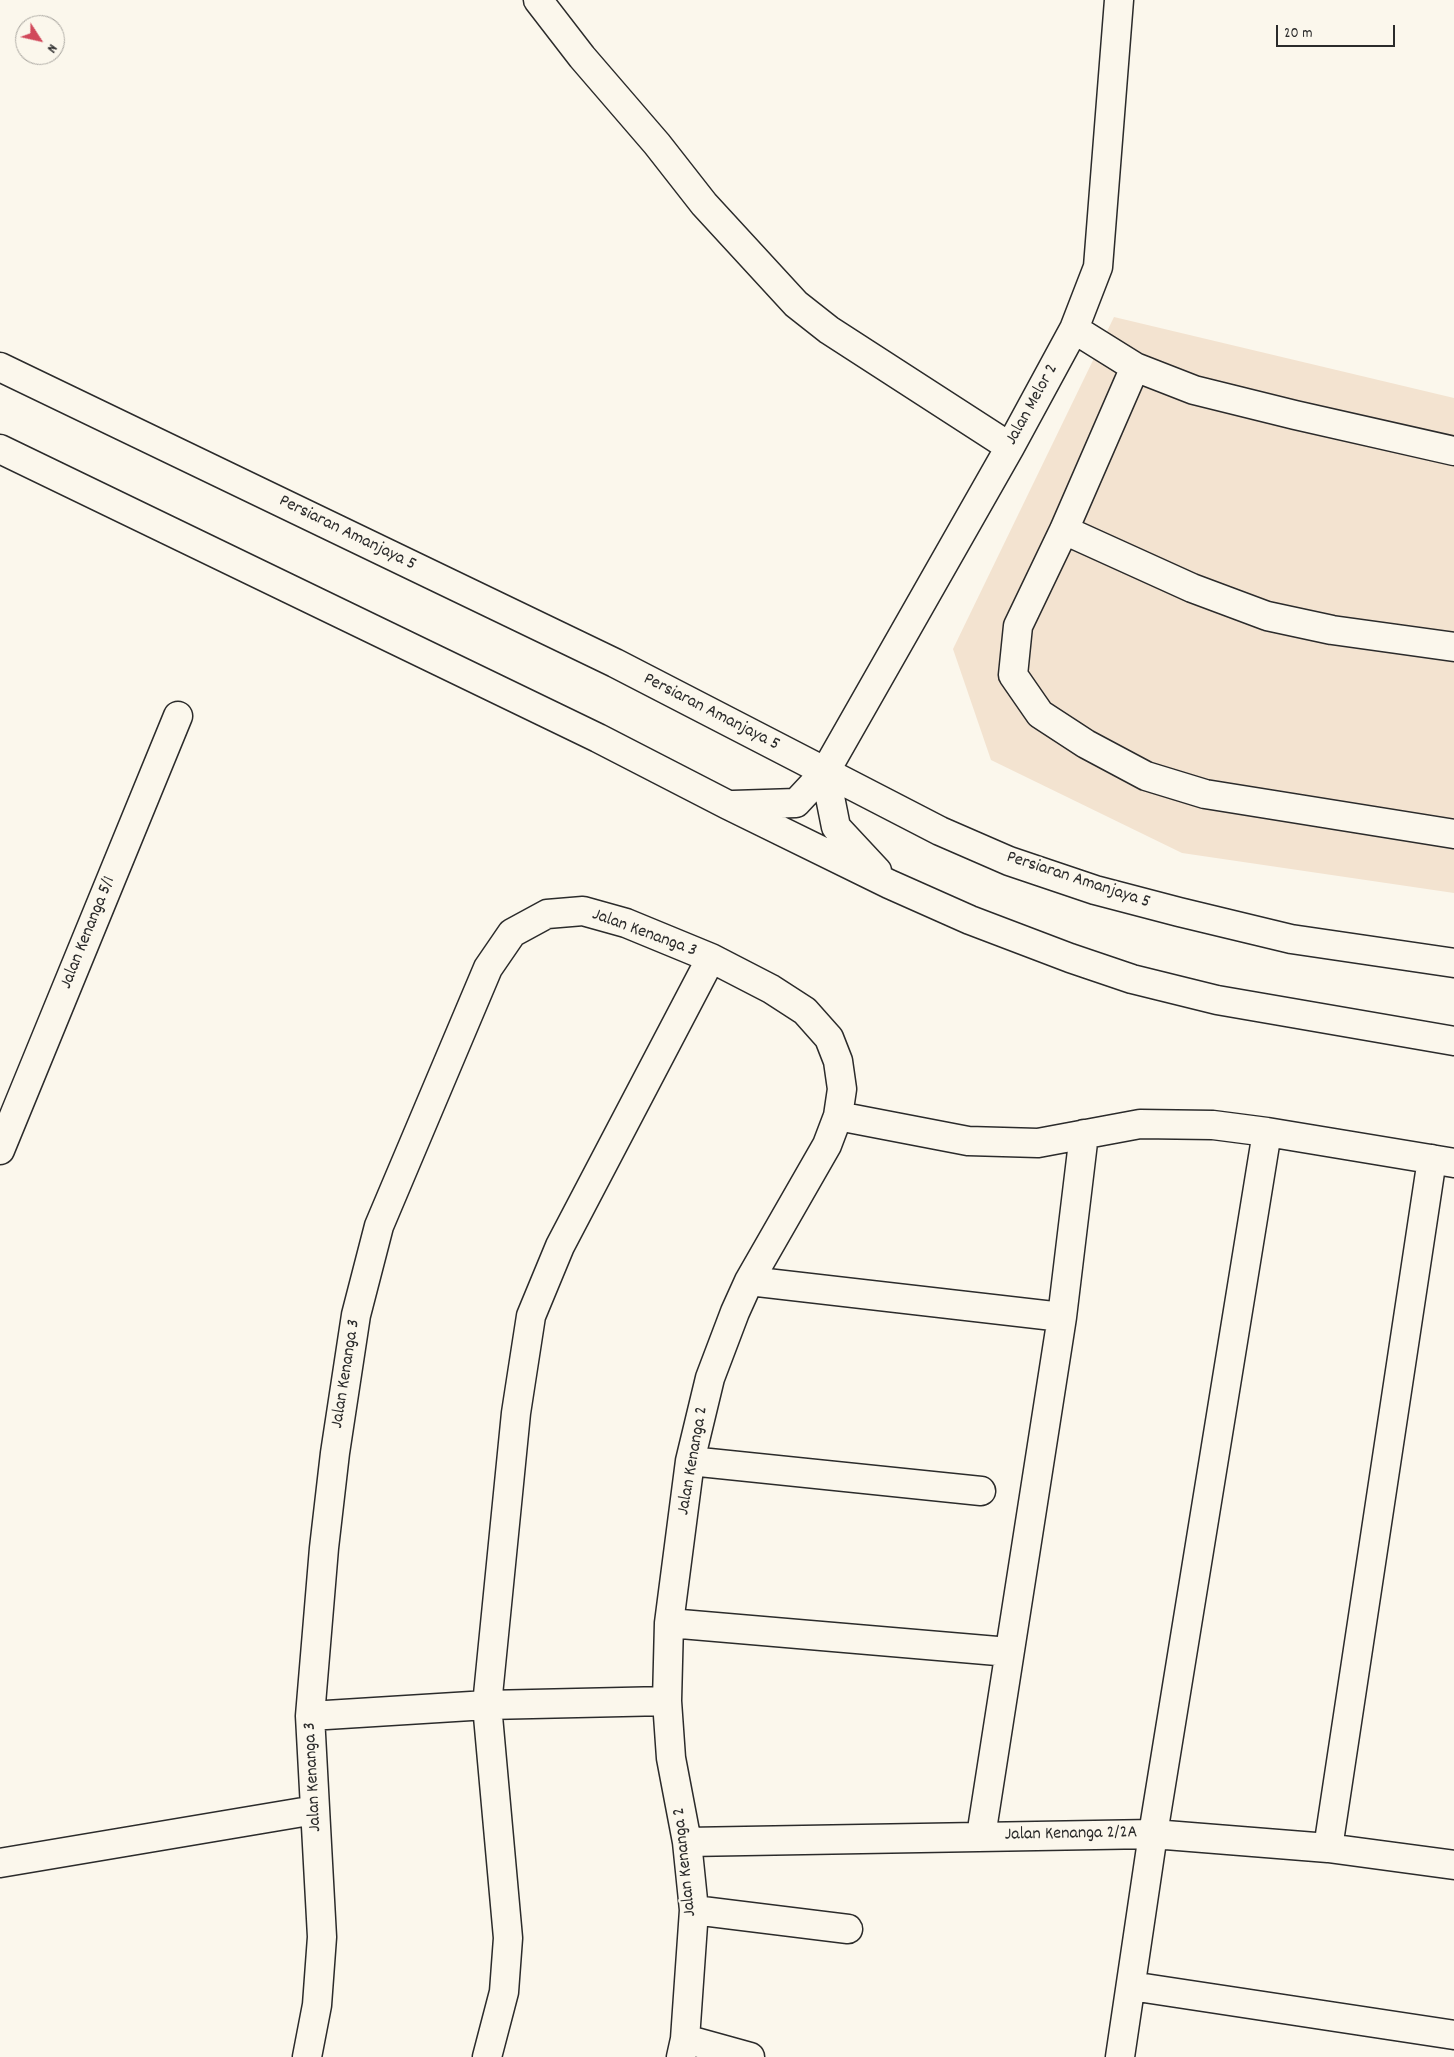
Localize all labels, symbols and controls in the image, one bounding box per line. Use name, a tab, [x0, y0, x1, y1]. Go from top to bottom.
north arrow	[15, 15, 65, 65]
scale bar	[1279, 15, 1398, 47]
text: 20 m	[1284, 23, 1312, 45]
text: N	[41, 39, 62, 57]
street label: Jalan Melor 2	[1002, 361, 1064, 449]
street label: Persiaran Amanjaya 5	[275, 491, 419, 577]
street label: Persiaran Amanjaya 5	[639, 669, 783, 757]
street label: Persiaran Amanjaya 5	[1003, 848, 1153, 914]
street label: Jalan Kenanga 5/1	[57, 874, 121, 992]
street label: Jalan Kenanga 3	[589, 905, 699, 963]
street label: Jalan Kenanga 3	[328, 1318, 366, 1430]
street label: Jalan Kenanga 2	[674, 1405, 714, 1517]
street label: Jalan Kenanga 3	[300, 1722, 328, 1832]
street label: Jalan Kenanga 2	[670, 1806, 702, 1918]
street label: Jalan Kenanga 2/2A	[1005, 1823, 1137, 1847]

